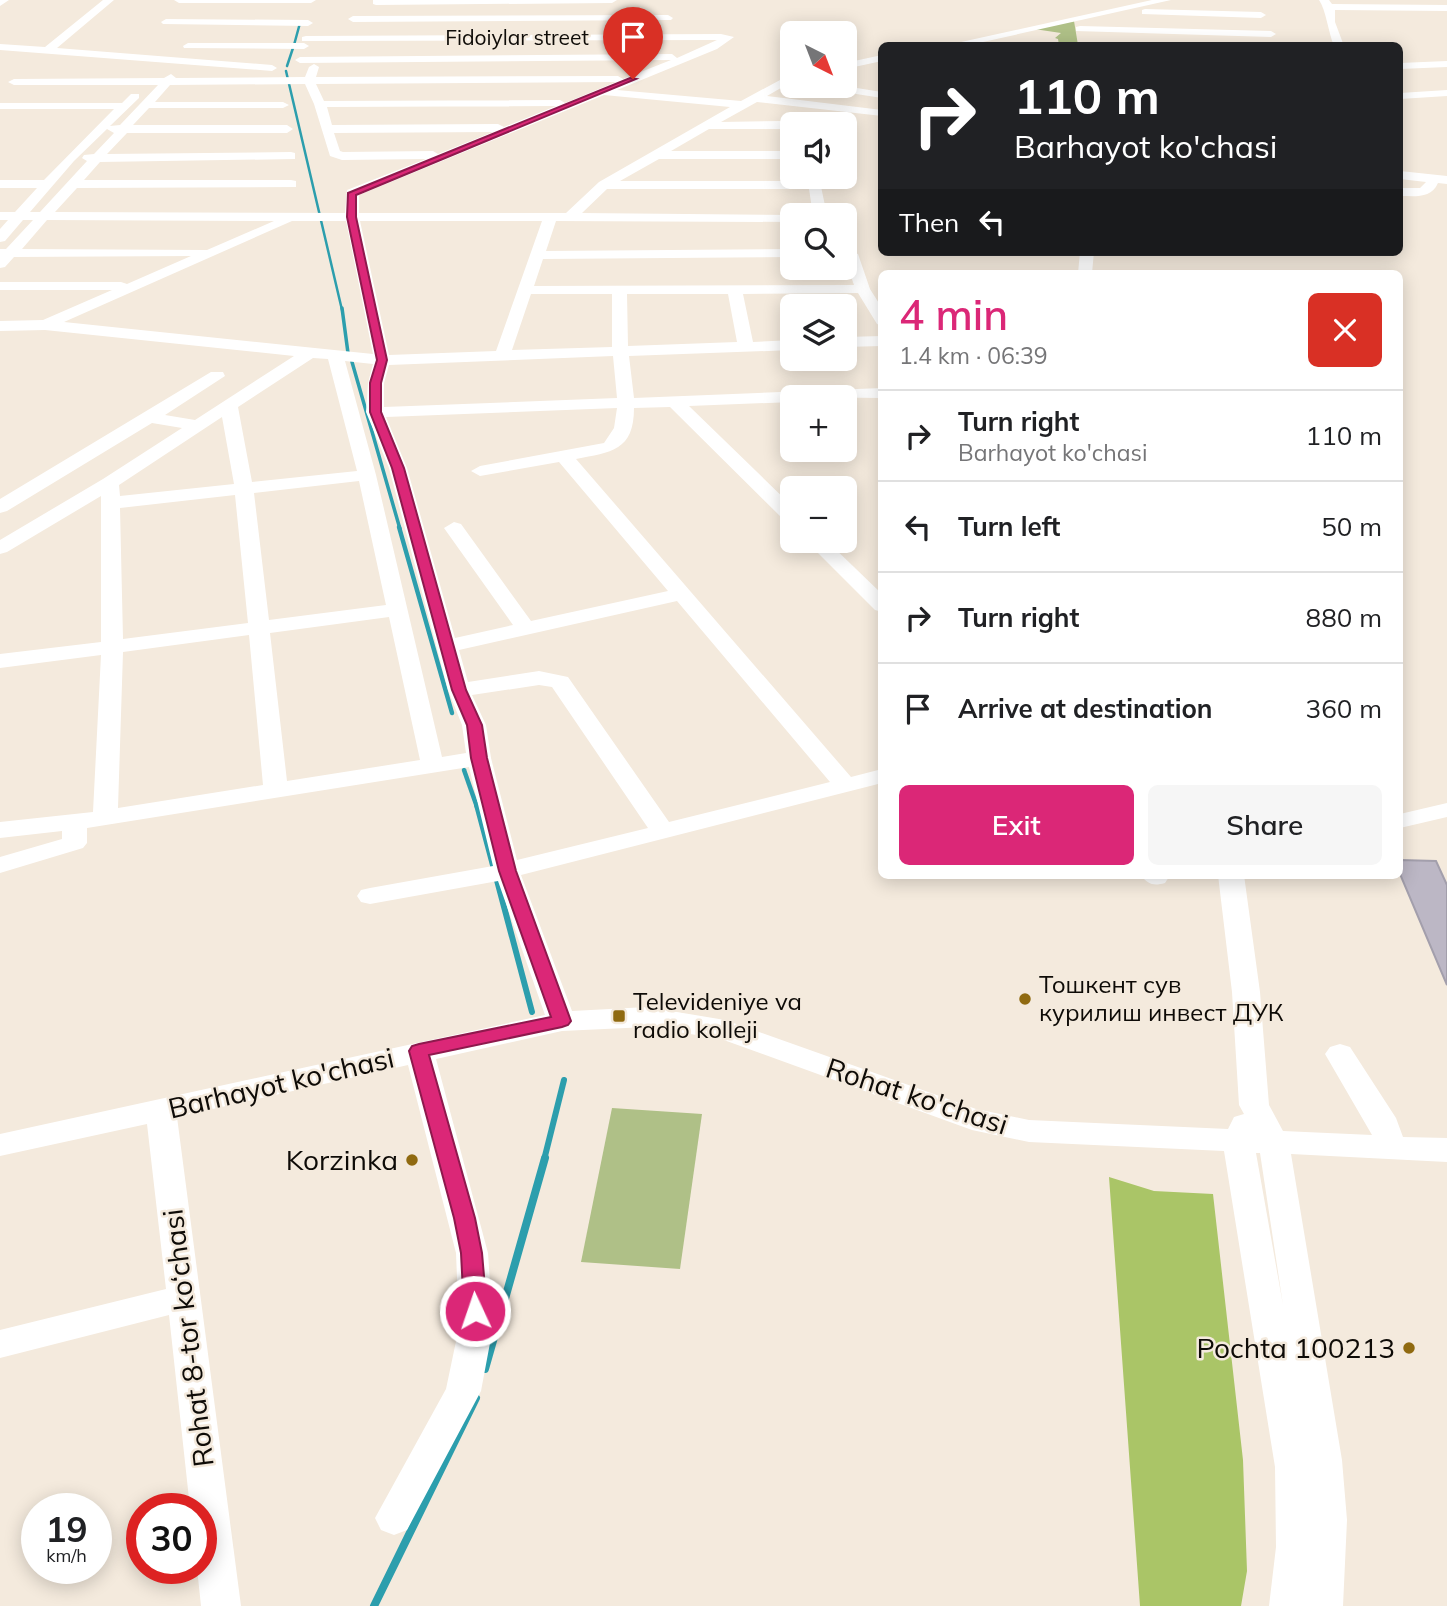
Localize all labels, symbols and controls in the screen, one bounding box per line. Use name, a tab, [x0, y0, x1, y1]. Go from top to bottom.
pin	[603, 7, 663, 79]
icon: arrive	[614, 18, 652, 56]
north arrow	[780, 21, 858, 98]
map controls	[780, 21, 857, 553]
street label: Fidoiylar street	[445, 24, 589, 50]
text: 110 m	[1014, 65, 1160, 126]
icon: right	[899, 70, 990, 161]
button: sound	[780, 112, 857, 189]
text: Barhayot ko'chasi	[1014, 126, 1278, 166]
button: search	[780, 203, 857, 280]
icon: left	[973, 203, 1011, 241]
text: Then	[899, 206, 959, 239]
text: 4 min	[899, 288, 1008, 341]
button: close	[1308, 293, 1382, 367]
button: layers	[780, 294, 857, 371]
text: 1.4 km · 06:39	[899, 341, 1048, 370]
button: +	[780, 385, 857, 462]
text: Turn right	[958, 405, 1079, 438]
icon: right	[899, 417, 937, 455]
text: 110 m	[1306, 419, 1382, 452]
text: Barhayot ko'chasi	[958, 438, 1147, 467]
button: −	[780, 476, 857, 553]
icon: left	[899, 508, 937, 546]
text: Turn left	[958, 510, 1060, 543]
text: 50 m	[1321, 510, 1382, 543]
icon: right	[899, 599, 937, 637]
text: Turn right	[958, 601, 1079, 634]
text: 880 m	[1306, 601, 1382, 634]
icon: arrive	[899, 690, 937, 728]
text: Arrive at destination	[958, 692, 1213, 725]
text: 360 m	[1306, 692, 1382, 725]
button: Exit	[899, 785, 1134, 865]
button: Share	[1148, 785, 1382, 865]
place label: Тошкент сув курилиш инвест ДУК	[1039, 969, 1284, 1027]
place label: Televideniye va radio kolleji	[633, 986, 802, 1044]
marker: Тошкент сув курилиш инвест ДУК	[1017, 991, 1033, 1007]
marker: Televideniye va radio kolleji	[611, 1008, 627, 1024]
street label: Barhayot ko'chasi	[165, 1040, 397, 1125]
street label: Rohat ko'chasi	[822, 1050, 1013, 1141]
place label: Korzinka	[286, 1142, 398, 1177]
marker: Korzinka	[404, 1152, 420, 1168]
street label: Rohat 8-tor ko‘chasi	[154, 1207, 221, 1469]
position arrow	[438, 1274, 512, 1348]
place label: Pochta 100213	[1196, 1330, 1395, 1365]
marker: Pochta 100213	[1401, 1340, 1417, 1356]
speed limit sign: 30	[126, 1493, 217, 1584]
text: 19	[45, 1507, 88, 1551]
text: km/h	[46, 1544, 87, 1567]

